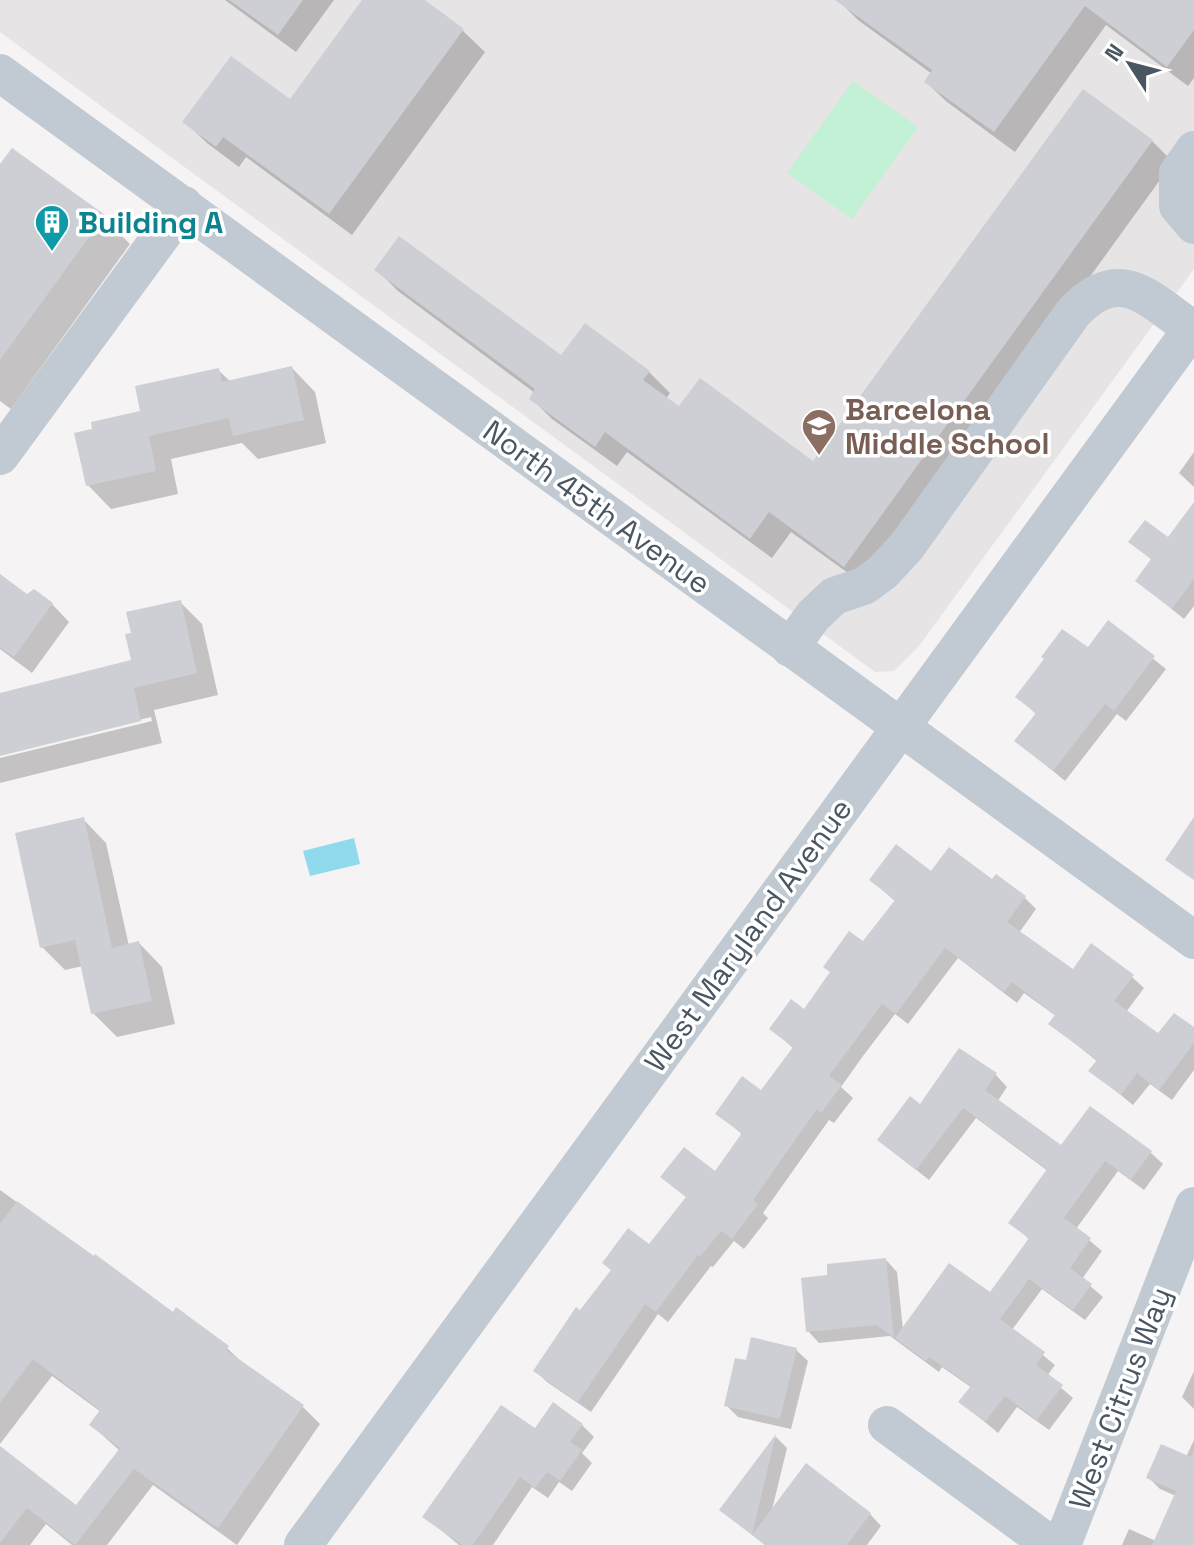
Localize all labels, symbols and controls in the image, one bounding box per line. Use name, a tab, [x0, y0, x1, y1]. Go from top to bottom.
north arrow	[1090, 24, 1170, 104]
text: N	[1098, 38, 1129, 66]
building icon: Building A	[33, 203, 71, 253]
place label: Building A	[78, 203, 223, 242]
place label: Barcelona Middle School	[845, 390, 1050, 463]
school or university icon: Barcelona Middle School	[800, 407, 838, 457]
street label: North 45th Avenue	[476, 411, 718, 603]
street label: West Maryland Avenue	[636, 790, 860, 1080]
street label: West Citrus Way	[1060, 1281, 1180, 1515]

